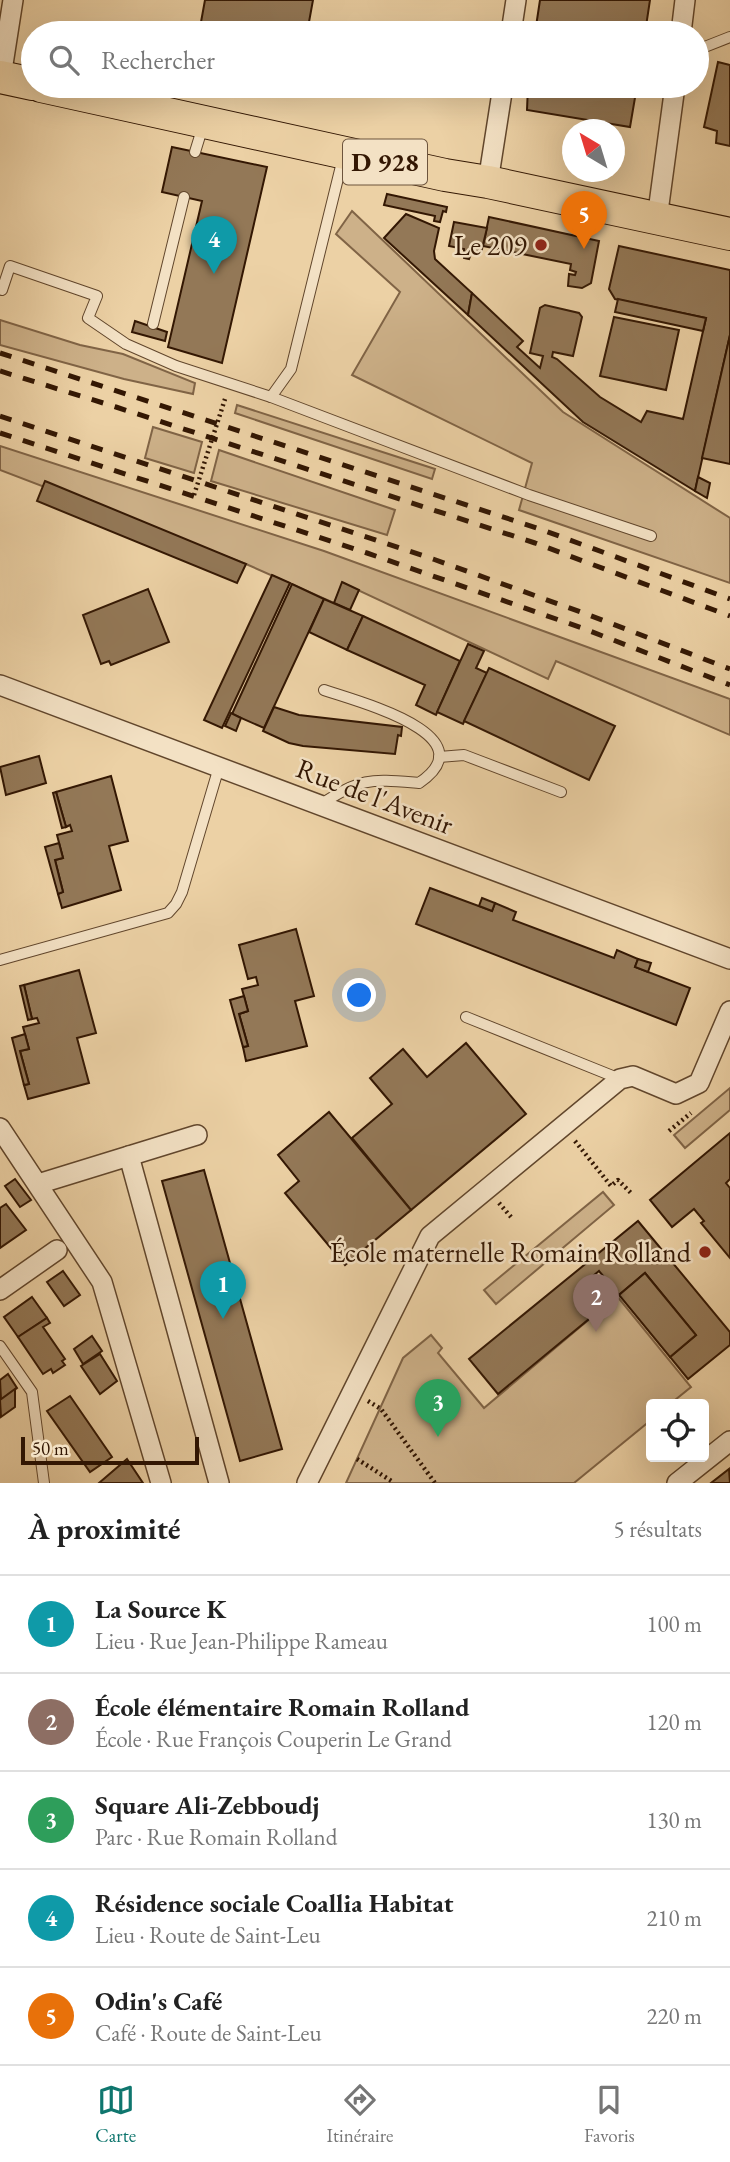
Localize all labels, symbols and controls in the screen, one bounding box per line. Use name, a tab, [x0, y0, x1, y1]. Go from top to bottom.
search box	[21, 21, 709, 98]
icon: search	[45, 41, 83, 79]
text: Rechercher	[101, 43, 215, 77]
north arrow	[562, 119, 625, 182]
road number: D 928	[343, 140, 427, 184]
pin: 5	[561, 191, 607, 249]
pin: 4	[191, 216, 237, 274]
place label: Le 209	[454, 227, 527, 263]
marker: Le 209	[533, 237, 549, 253]
street label: Rue de l'Avenir	[291, 750, 459, 843]
your location	[342, 978, 376, 1012]
place label: École maternelle Romain Rolland	[330, 1234, 692, 1270]
marker: École maternelle Romain Rolland	[697, 1244, 713, 1260]
pin: 1	[200, 1261, 246, 1319]
pin: 2	[573, 1274, 619, 1332]
pin: 3	[415, 1379, 461, 1437]
map controls	[646, 1399, 709, 1462]
button: locate	[646, 1399, 709, 1462]
scale bar	[21, 1434, 200, 1466]
text: 50 m	[32, 1436, 69, 1461]
text: À proximité	[28, 1509, 180, 1548]
text: 5 résultats	[614, 1514, 702, 1544]
text: La Source K	[95, 1592, 226, 1626]
text: 1	[45, 1609, 57, 1639]
text: 100 m	[646, 1609, 702, 1639]
text: Lieu · Rue Jean-Philippe Rameau	[95, 1626, 388, 1656]
text: École élémentaire Romain Rolland	[95, 1690, 470, 1724]
text: 2	[45, 1707, 57, 1737]
text: 120 m	[646, 1707, 702, 1737]
text: École · Rue François Couperin Le Grand	[95, 1724, 452, 1754]
text: Square Ali-Zebboudj	[95, 1788, 320, 1822]
text: 3	[45, 1805, 57, 1835]
text: 130 m	[646, 1805, 702, 1835]
text: Parc · Rue Romain Rolland	[95, 1822, 337, 1852]
text: Résidence sociale Coallia Habitat	[95, 1886, 454, 1920]
text: 4	[45, 1903, 57, 1933]
text: 210 m	[646, 1903, 702, 1933]
text: Lieu · Route de Saint-Leu	[95, 1920, 321, 1950]
text: Odin's Café	[95, 1984, 222, 2018]
text: 5	[45, 2001, 57, 2031]
text: 220 m	[646, 2001, 702, 2031]
text: Café · Route de Saint-Leu	[95, 2018, 322, 2048]
tab: Carte	[95, 2081, 136, 2148]
tab: Itinéraire	[327, 2081, 393, 2148]
tab: Favoris	[584, 2081, 635, 2148]

